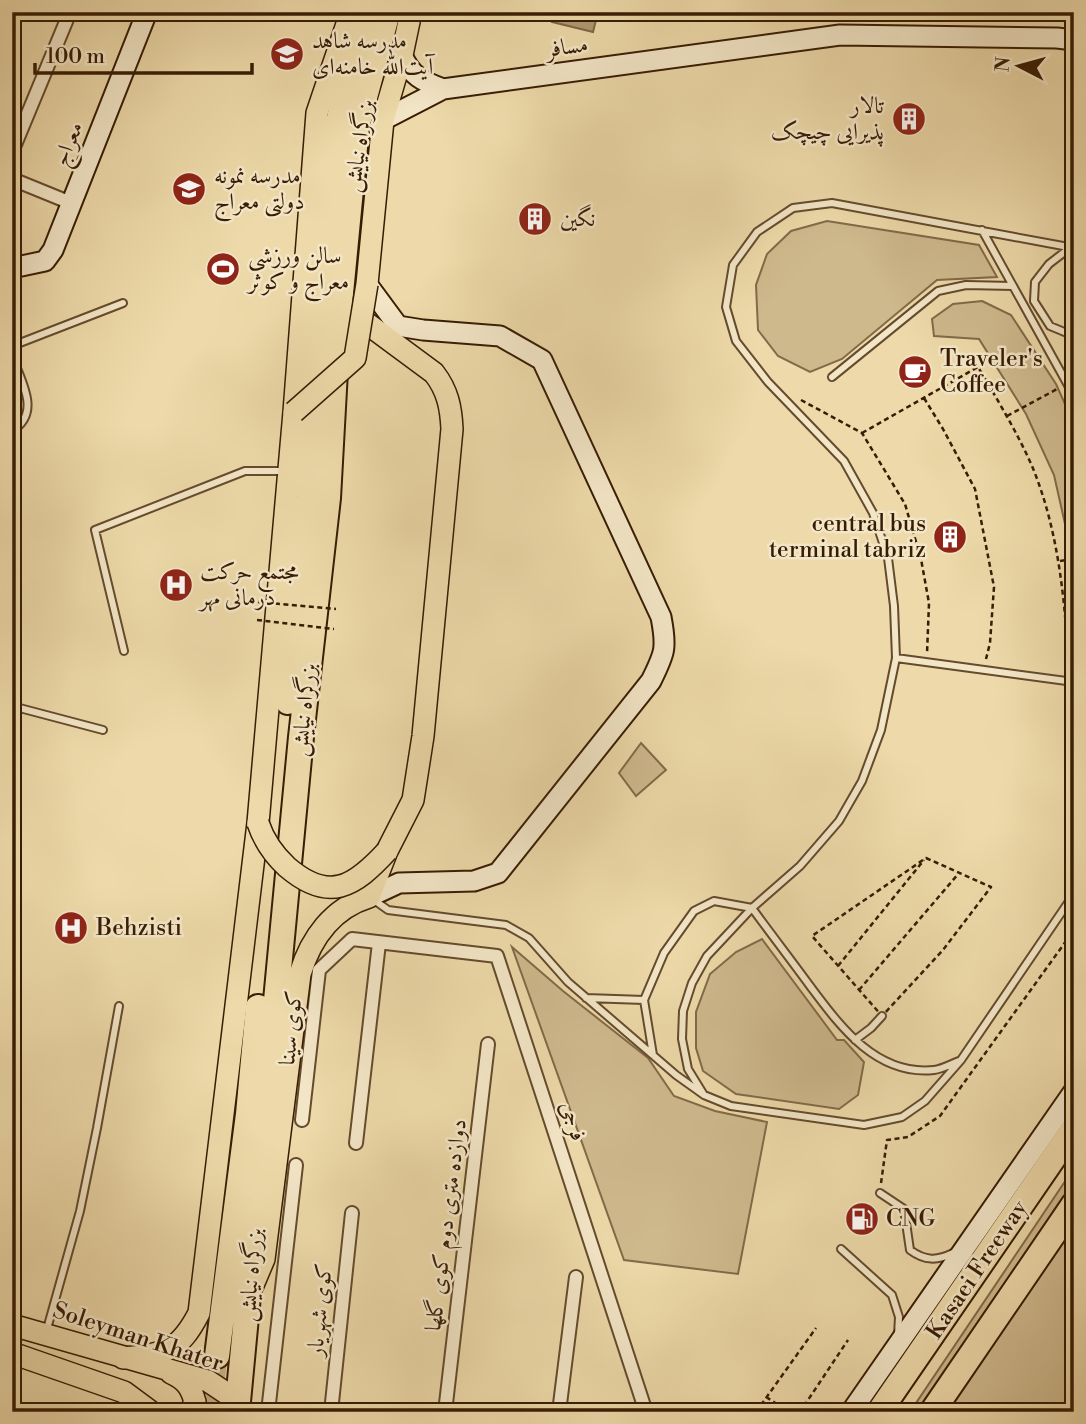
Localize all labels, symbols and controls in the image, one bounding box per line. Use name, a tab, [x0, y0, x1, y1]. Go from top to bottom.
place label: مدرسه شاهد آیت‌الله خامنه‌ای	[312, 27, 436, 81]
street label: مسافر	[542, 30, 590, 64]
scale bar	[35, 32, 252, 76]
north arrow	[984, 32, 1054, 102]
school or university icon: مدرسه شاهد آیت‌الله خامنه‌ای	[268, 35, 306, 73]
text: 100 m	[46, 44, 105, 70]
text: N	[990, 56, 1016, 73]
place label: تالار پذیرایی چیچک	[771, 92, 885, 147]
street label: بزرگراه نیایش	[336, 97, 381, 195]
building icon: تالار پذیرایی چیچک	[890, 100, 928, 138]
street label: معراج	[47, 118, 95, 173]
place label: مدرسه نمونه دولتی معراج	[214, 162, 305, 222]
school or university icon: مدرسه نمونه دولتی معراج	[170, 170, 208, 208]
building icon: نگین	[516, 200, 554, 238]
place label: نگین	[560, 204, 595, 233]
place label: سالن ورزشی معراج و کوثر	[246, 242, 349, 302]
sports icon: سالن ورزشی معراج و کوثر	[204, 250, 242, 288]
place label: Traveler's Coffee	[940, 345, 1043, 399]
cafe icon: Traveler's Coffee	[896, 353, 934, 391]
place label: central bus terminal tabriz	[769, 510, 926, 564]
building icon: central bus terminal tabriz	[931, 518, 969, 556]
place label: مجتمع حرکت درمانی مهر	[198, 558, 299, 612]
hospital icon: مجتمع حرکت درمانی مهر	[157, 566, 195, 604]
street label: بزرگراه نیایش	[283, 662, 324, 758]
hospital icon: Behzisti	[52, 909, 90, 947]
place label: Behzisti	[95, 914, 182, 942]
street label: کوی سینا	[273, 989, 309, 1067]
street label: فرجی	[554, 1098, 592, 1144]
street label: دوازده متری دوم کوی گلها	[418, 1117, 478, 1333]
street label: Kasaei Freeway	[920, 1195, 1034, 1345]
fuel station icon: CNG	[843, 1200, 881, 1238]
place label: CNG	[886, 1205, 936, 1233]
street label: بزرگراه نیایش	[231, 1227, 270, 1323]
street label: کوی شهریار	[301, 1262, 339, 1360]
street label: Soleyman Khater	[49, 1296, 227, 1378]

